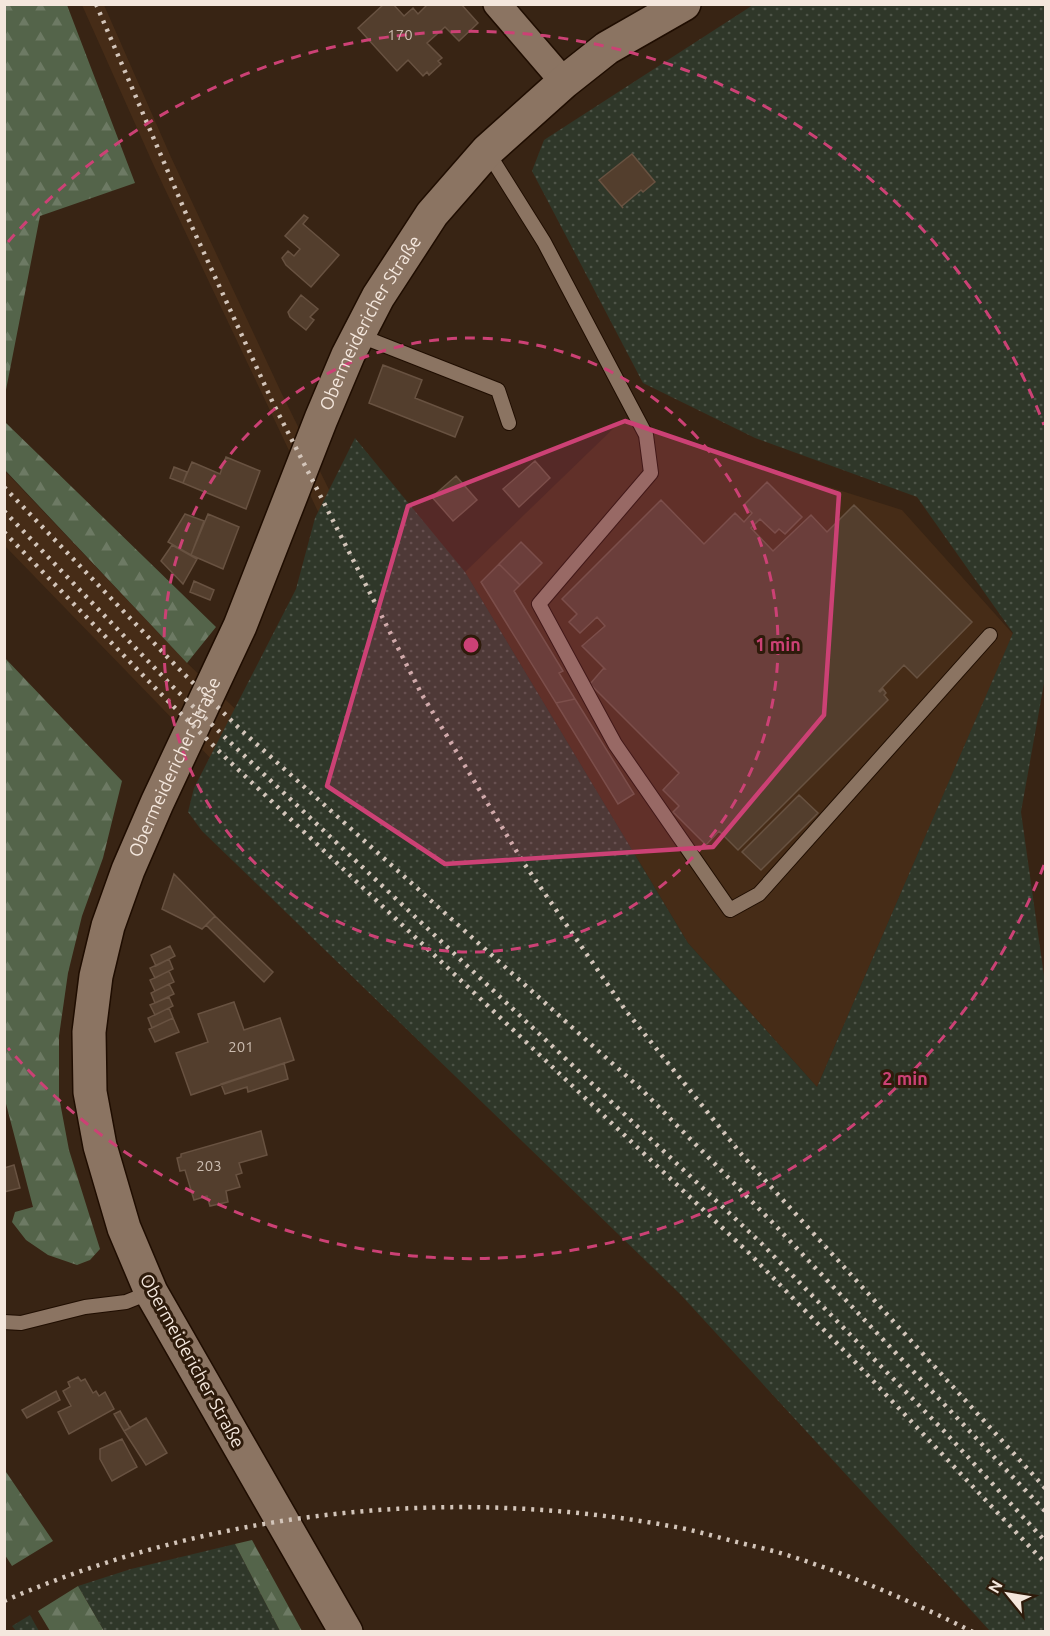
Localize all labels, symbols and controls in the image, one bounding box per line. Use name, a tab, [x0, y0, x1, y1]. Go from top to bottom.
house number: 170	[387, 26, 413, 43]
street label: Obermeidericher Straße	[315, 231, 424, 413]
text: 1 min	[755, 634, 801, 654]
centre of rings	[461, 635, 481, 655]
street label: Obermeidericher Straße	[124, 674, 224, 860]
house number: 201	[228, 1038, 254, 1055]
text: 2 min	[882, 1068, 928, 1088]
house number: 203	[196, 1157, 222, 1174]
street label: Obermeidericher Straße	[137, 1270, 249, 1451]
north arrow	[978, 1564, 1038, 1624]
text: N	[984, 1577, 1006, 1596]

